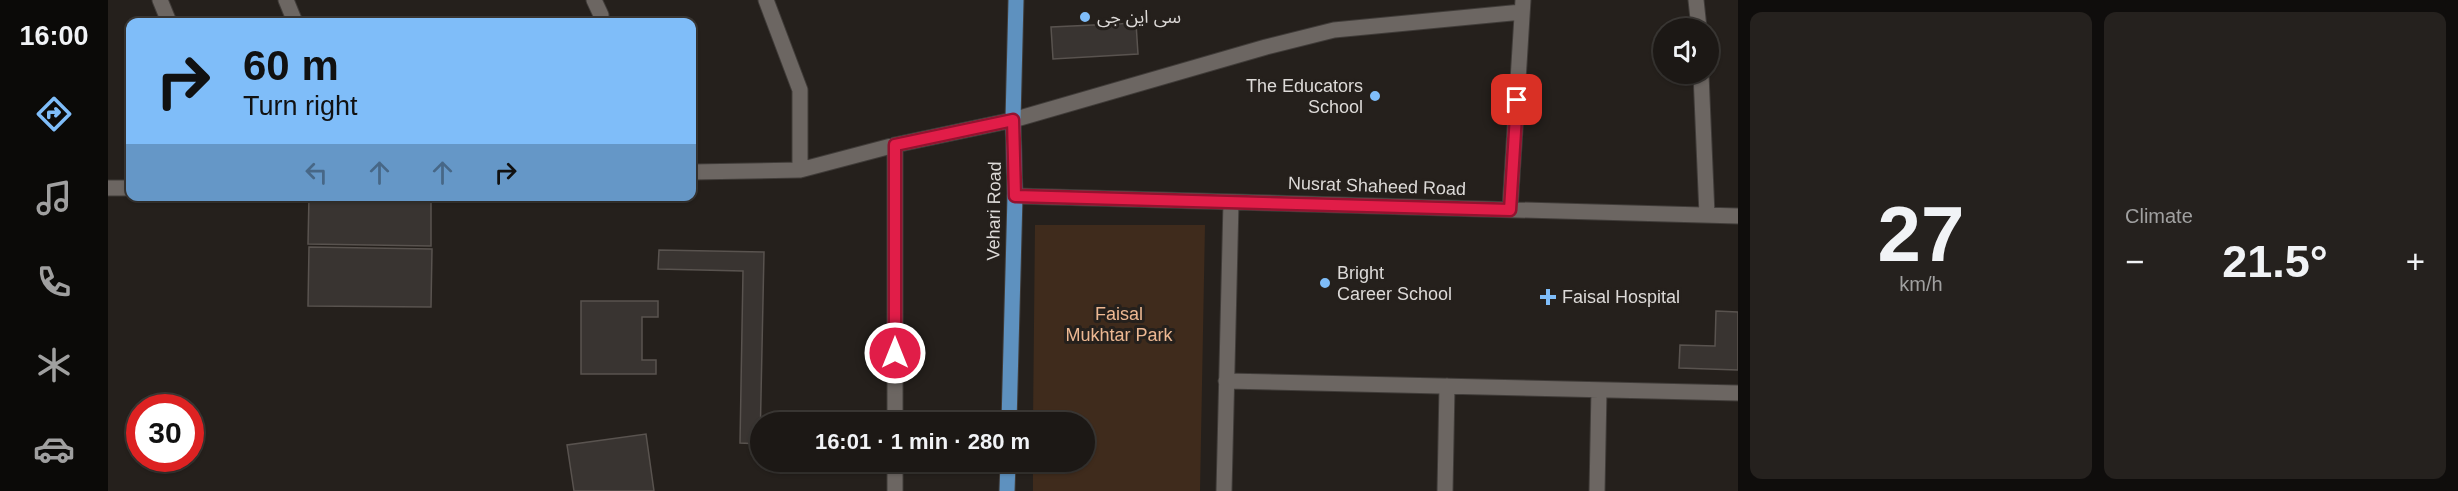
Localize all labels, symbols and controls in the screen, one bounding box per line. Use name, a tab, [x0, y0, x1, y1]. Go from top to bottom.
place label: سی این جی	[1097, 7, 1181, 28]
marker: سی این جی	[1078, 10, 1092, 24]
map controls	[1653, 18, 1719, 84]
button: sound	[1653, 18, 1719, 84]
text: 16:00	[19, 21, 89, 51]
icon: right	[144, 42, 222, 120]
text: 60 m	[243, 42, 339, 89]
pin	[1491, 74, 1542, 125]
place label: The Educators School	[1246, 76, 1363, 117]
icon: arrive	[1500, 83, 1533, 116]
marker: The Educators School	[1368, 89, 1382, 103]
text: Turn right	[243, 91, 358, 121]
icon: directions	[33, 93, 75, 135]
icon: left	[300, 156, 333, 189]
icon: ahead	[363, 156, 396, 189]
icon: ahead	[426, 156, 459, 189]
icon: right	[489, 156, 522, 189]
street label: Vehari Road	[983, 161, 1005, 261]
street label: Nusrat Shaheed Road	[1288, 173, 1466, 199]
icon: music	[33, 177, 75, 219]
text: 27	[1878, 190, 1964, 278]
text: Climate	[2125, 205, 2193, 227]
text: 21.5°	[2222, 236, 2328, 287]
text: −	[2125, 243, 2144, 280]
text: +	[2406, 243, 2425, 280]
icon: phone	[33, 261, 75, 303]
place label: Bright Career School	[1337, 263, 1452, 304]
text: km/h	[1899, 273, 1943, 295]
marker: Bright Career School	[1318, 276, 1332, 290]
place label: Faisal Hospital	[1562, 287, 1680, 307]
marker: Faisal Hospital	[1539, 288, 1557, 306]
park label: Faisal Mukhtar Park	[1065, 304, 1174, 345]
position arrow	[863, 321, 927, 385]
icon: climate	[33, 344, 75, 386]
speed limit sign: 30	[126, 394, 204, 472]
icon: car	[33, 428, 75, 470]
text: 16:01 · 1 min · 280 m	[815, 429, 1030, 454]

